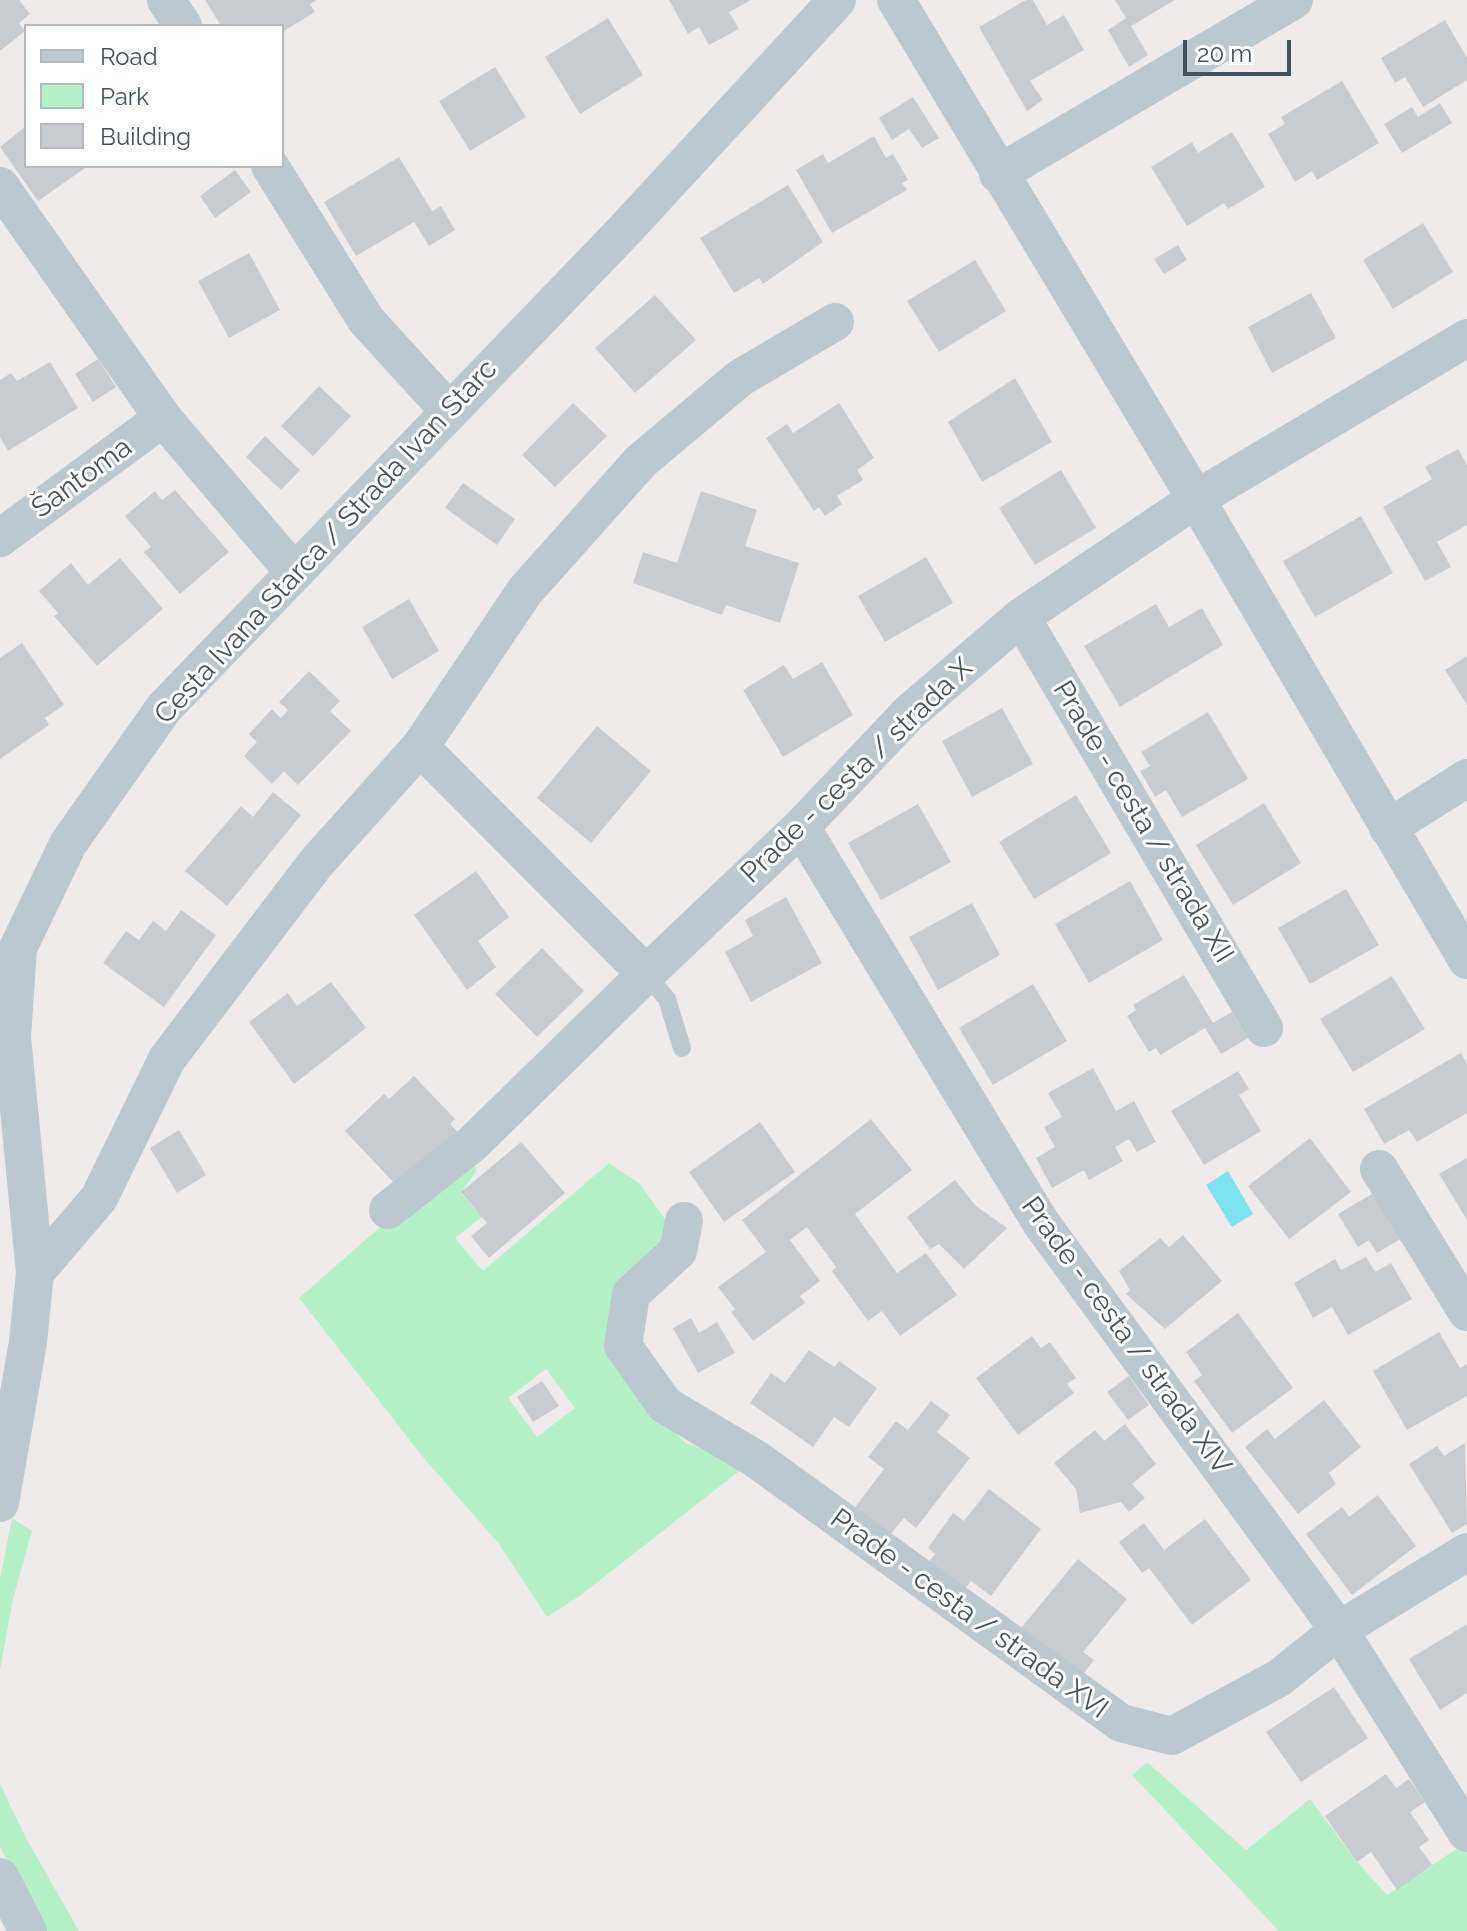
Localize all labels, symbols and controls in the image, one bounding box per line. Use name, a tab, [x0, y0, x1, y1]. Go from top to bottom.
legend	[24, 24, 284, 168]
scale bar	[1187, 24, 1295, 74]
text: 20 m	[1197, 39, 1252, 68]
text: Road	[100, 42, 158, 71]
text: Park	[100, 82, 149, 111]
text: Building	[100, 122, 191, 151]
street label: Cesta Ivana Starca / Strada Ivan Starc	[148, 353, 504, 731]
street label: Šantoma	[26, 431, 138, 525]
street label: Prade - cesta / strada X	[734, 652, 980, 890]
street label: Prade - cesta / strada XII	[1045, 675, 1241, 969]
street label: Prade - cesta / strada XIV	[1014, 1191, 1238, 1481]
street label: Prade - cesta / strada XVI	[824, 1502, 1114, 1726]

